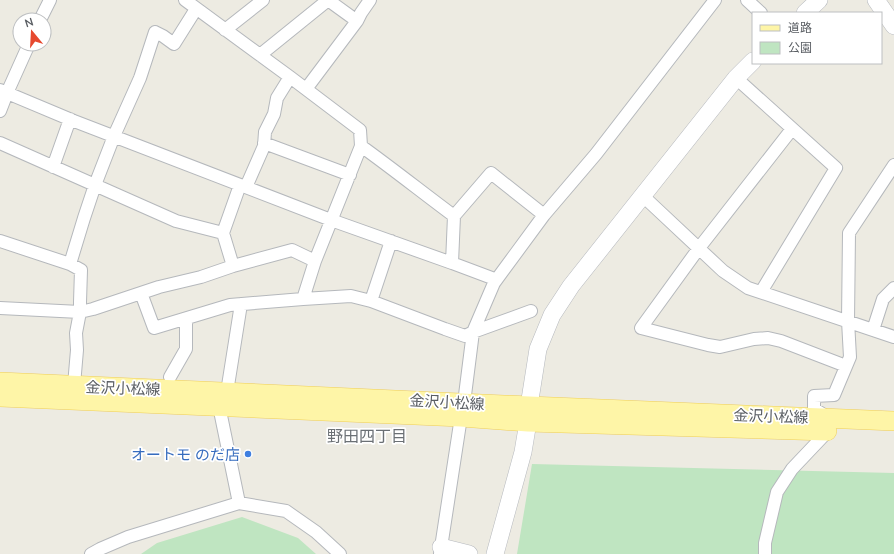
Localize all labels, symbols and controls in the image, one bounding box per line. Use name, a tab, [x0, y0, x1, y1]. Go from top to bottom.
north arrow	[12, 12, 52, 52]
legend	[752, 12, 882, 64]
text: N	[23, 15, 35, 30]
text: 道路	[788, 20, 812, 35]
text: 公園	[788, 40, 812, 55]
street label: 金沢小松線	[85, 377, 161, 399]
street label: 金沢小松線	[409, 391, 485, 413]
street label: 金沢小松線	[733, 405, 809, 427]
district label: 野田四丁目	[327, 426, 407, 446]
place label: オートモ のだ店	[131, 445, 240, 464]
marker: オートモ のだ店	[243, 449, 253, 459]

